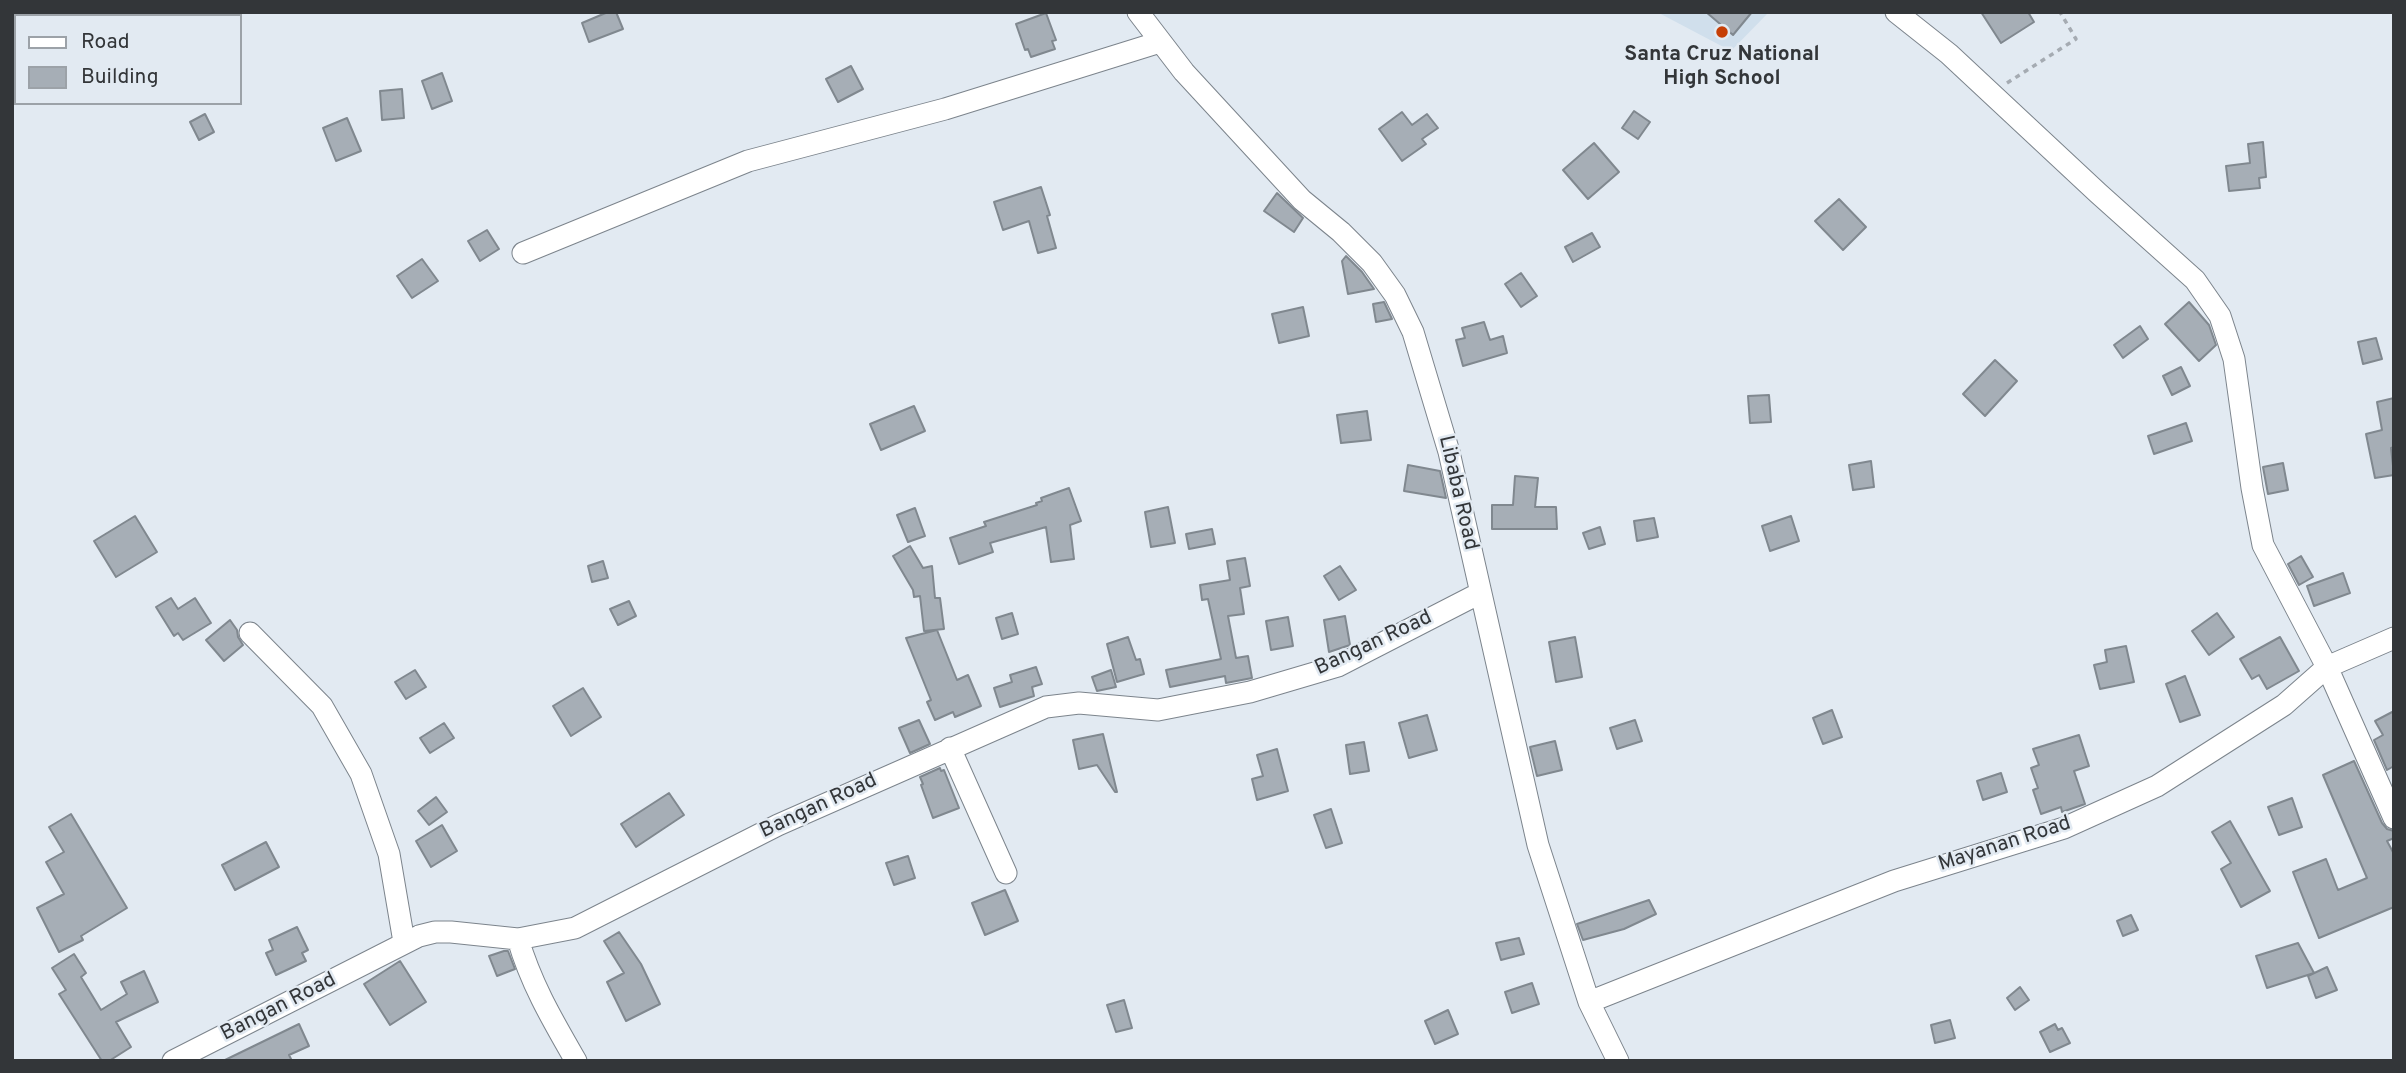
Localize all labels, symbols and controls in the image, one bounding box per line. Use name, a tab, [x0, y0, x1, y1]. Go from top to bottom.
legend	[14, 14, 242, 105]
marker: Santa Cruz National High School	[1714, 24, 1730, 40]
text: Road	[81, 29, 130, 56]
place label: Santa Cruz National High School	[1624, 43, 1820, 93]
text: Building	[81, 64, 159, 91]
street label: Libaba Road	[1432, 433, 1482, 553]
street label: Bangan Road	[1312, 606, 1436, 682]
street label: Bangan Road	[757, 769, 881, 845]
street label: Mayanan Road	[1936, 812, 2074, 878]
street label: Bangan Road	[217, 968, 341, 1048]

